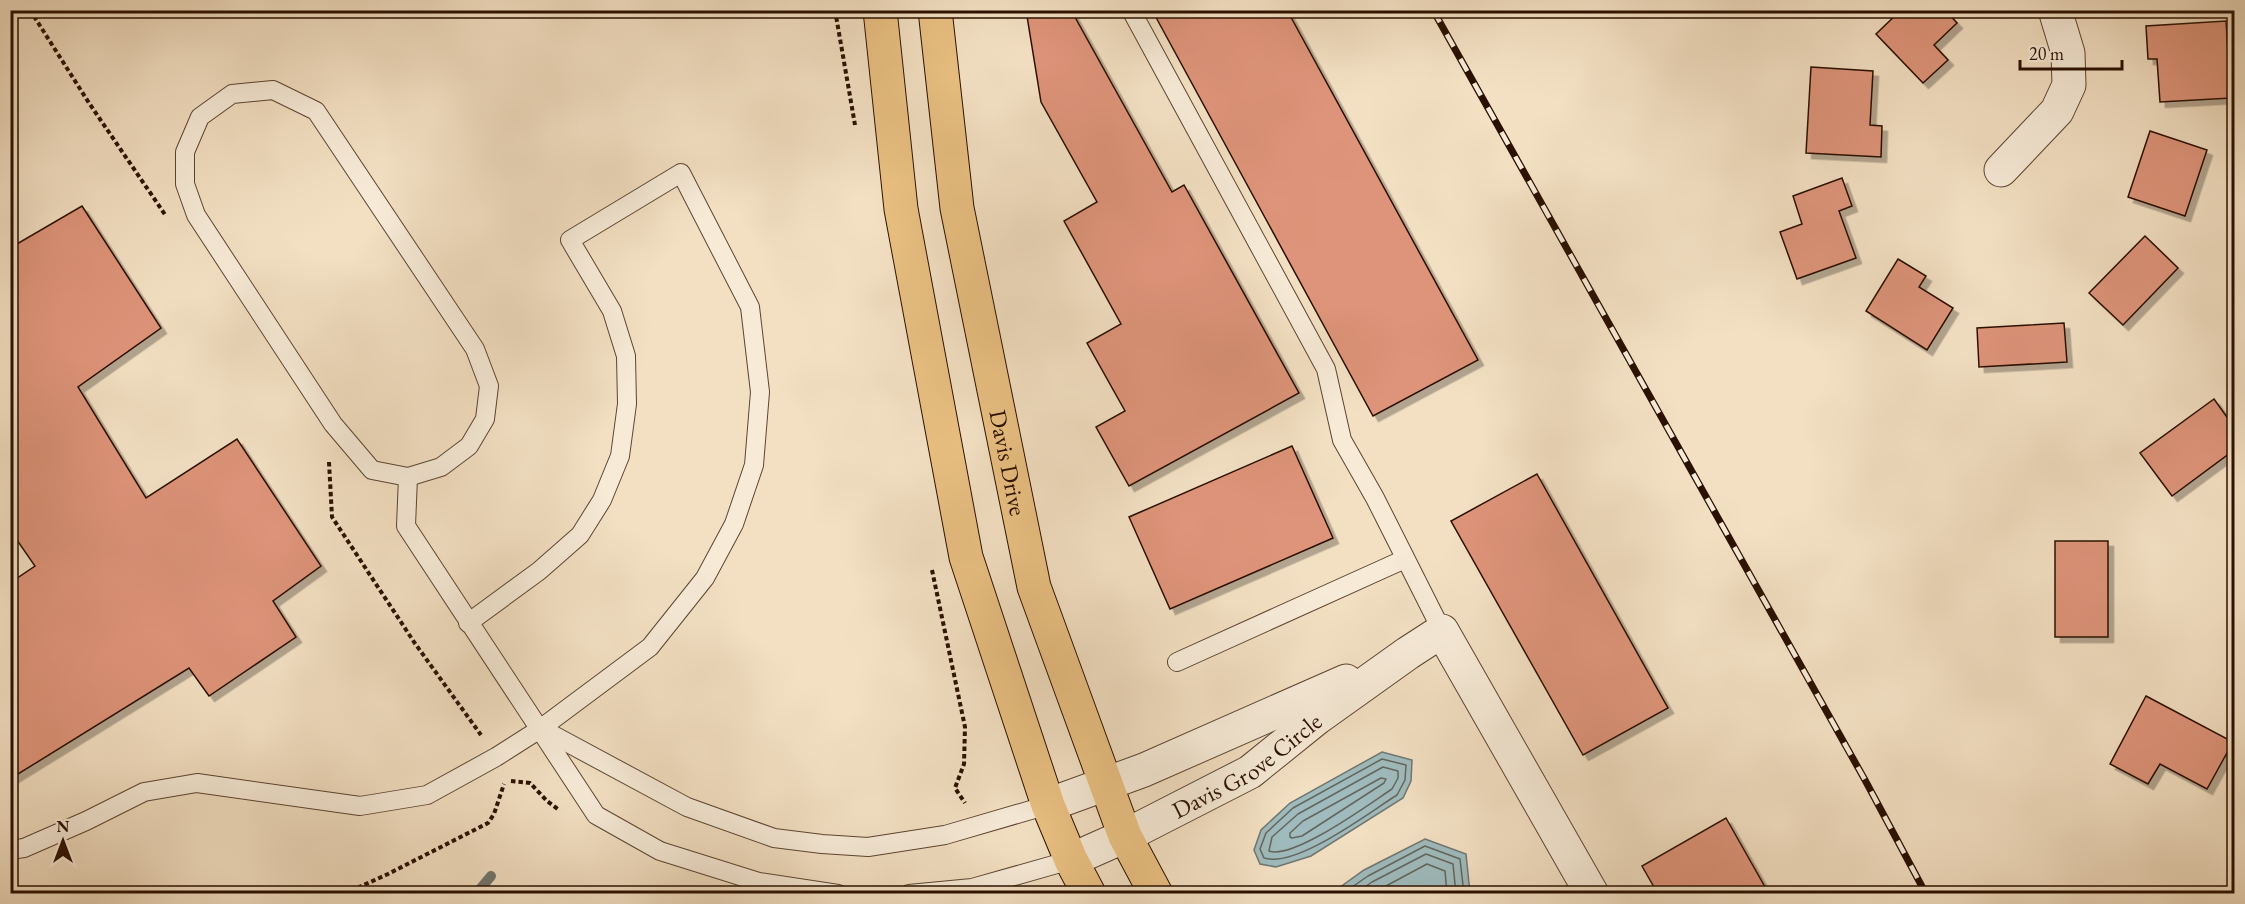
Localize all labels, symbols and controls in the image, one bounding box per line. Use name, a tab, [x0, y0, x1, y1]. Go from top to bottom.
scale bar	[2020, 33, 2122, 71]
text: 20 m	[2029, 42, 2064, 65]
street label: Davis Drive	[983, 407, 1035, 518]
street label: Davis Grove Circle	[1166, 705, 1328, 825]
north arrow	[33, 811, 93, 871]
text: N	[57, 816, 70, 837]

